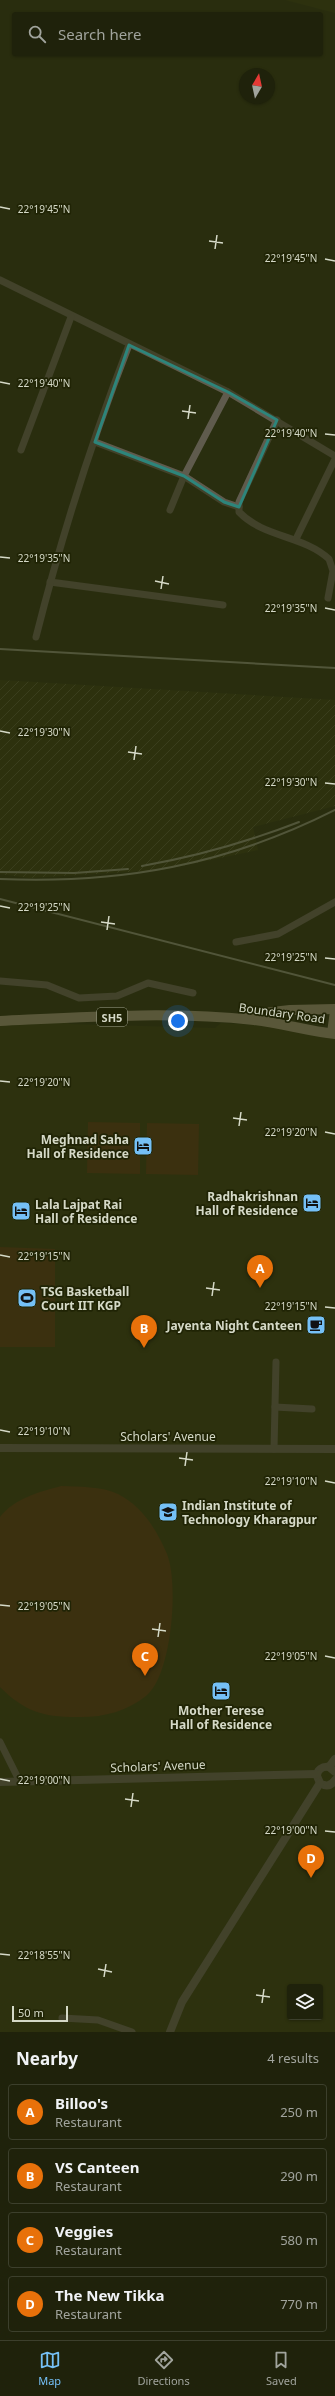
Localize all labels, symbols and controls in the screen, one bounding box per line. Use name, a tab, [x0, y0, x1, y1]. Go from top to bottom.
search box	[12, 12, 323, 56]
icon: search	[26, 23, 48, 45]
text: Search here	[58, 24, 141, 44]
north arrow	[239, 68, 275, 104]
text: 22°19'45"N	[18, 202, 70, 216]
text: 22°19'45"N	[265, 251, 317, 265]
text: 22°19'40"N	[18, 376, 70, 390]
text: 22°19'40"N	[265, 426, 317, 440]
text: 22°19'35"N	[18, 551, 70, 565]
text: 22°19'35"N	[265, 601, 317, 615]
text: 22°19'30"N	[18, 725, 70, 739]
text: 22°19'30"N	[265, 775, 317, 789]
text: 22°19'25"N	[18, 900, 70, 914]
text: 22°19'25"N	[265, 950, 317, 964]
street label: Boundary Road	[238, 999, 326, 1027]
road number: SH5	[97, 1008, 127, 1026]
your location	[168, 1011, 188, 1031]
text: 22°19'20"N	[18, 1075, 70, 1089]
text: 22°19'20"N	[265, 1125, 317, 1139]
place label: Meghnad Saha Hall of Residence	[27, 1131, 129, 1162]
hotel icon: Meghnad Saha Hall of Residence	[132, 1135, 154, 1157]
place label: Radhakrishnan Hall of Residence	[196, 1188, 298, 1219]
hotel icon: Radhakrishnan Hall of Residence	[301, 1192, 323, 1214]
place label: Lala Lajpat Rai Hall of Residence	[35, 1196, 137, 1227]
hotel icon: Lala Lajpat Rai Hall of Residence	[10, 1200, 32, 1222]
text: 22°19'15"N	[18, 1249, 70, 1263]
pin: A	[247, 1255, 273, 1288]
place label: TSG Basketball Court IIT KGP	[41, 1283, 129, 1314]
sports icon: TSG Basketball Court IIT KGP	[16, 1287, 38, 1309]
text: 22°19'15"N	[265, 1299, 317, 1313]
cafe icon: Jayenta Night Canteen	[305, 1314, 327, 1336]
pin: B	[131, 1315, 157, 1348]
place label: Jayenta Night Canteen	[165, 1317, 302, 1334]
text: 22°19'10"N	[18, 1424, 70, 1438]
street label: Scholars' Avenue	[120, 1428, 216, 1445]
text: 22°19'10"N	[265, 1474, 317, 1488]
place label: Indian Institute of Technology Kharagpur	[182, 1497, 317, 1528]
school or university icon: Indian Institute of Technology Kharagpur	[157, 1501, 179, 1523]
text: 22°19'05"N	[18, 1599, 70, 1613]
pin: C	[132, 1643, 158, 1676]
text: 22°19'05"N	[265, 1649, 317, 1663]
hotel icon: Mother Terese Hall of Residence	[210, 1680, 232, 1702]
place label: Mother Terese Hall of Residence	[170, 1702, 272, 1733]
street label: Scholars' Avenue	[110, 1756, 206, 1776]
text: 22°19'00"N	[18, 1773, 70, 1787]
text: 22°19'00"N	[265, 1823, 317, 1837]
pin: D	[298, 1845, 324, 1878]
text: 22°18'55"N	[18, 1948, 70, 1962]
map controls	[287, 1984, 323, 2020]
button: layers	[287, 1984, 323, 2020]
scale bar	[12, 2004, 68, 2023]
text: 50 m	[18, 2005, 44, 2020]
text: Nearby	[16, 2047, 78, 2070]
text: 4 results	[267, 2049, 319, 2067]
text: Billoo's	[55, 2093, 108, 2113]
text: A	[26, 2103, 35, 2121]
text: 250 m	[280, 2103, 318, 2121]
text: Restaurant	[55, 2113, 122, 2131]
text: VS Canteen	[55, 2157, 139, 2177]
text: B	[26, 2167, 34, 2185]
text: 290 m	[280, 2167, 318, 2185]
text: Restaurant	[55, 2177, 122, 2195]
text: Veggies	[55, 2221, 113, 2241]
text: C	[26, 2231, 34, 2249]
text: 580 m	[280, 2231, 318, 2249]
text: Restaurant	[55, 2241, 122, 2259]
text: The New Tikka	[55, 2285, 165, 2305]
text: D	[25, 2295, 35, 2313]
text: 770 m	[280, 2295, 318, 2313]
text: Restaurant	[55, 2305, 122, 2323]
tab: Map	[38, 2349, 61, 2388]
tab: Directions	[137, 2349, 190, 2388]
tab: Saved	[266, 2349, 297, 2388]

